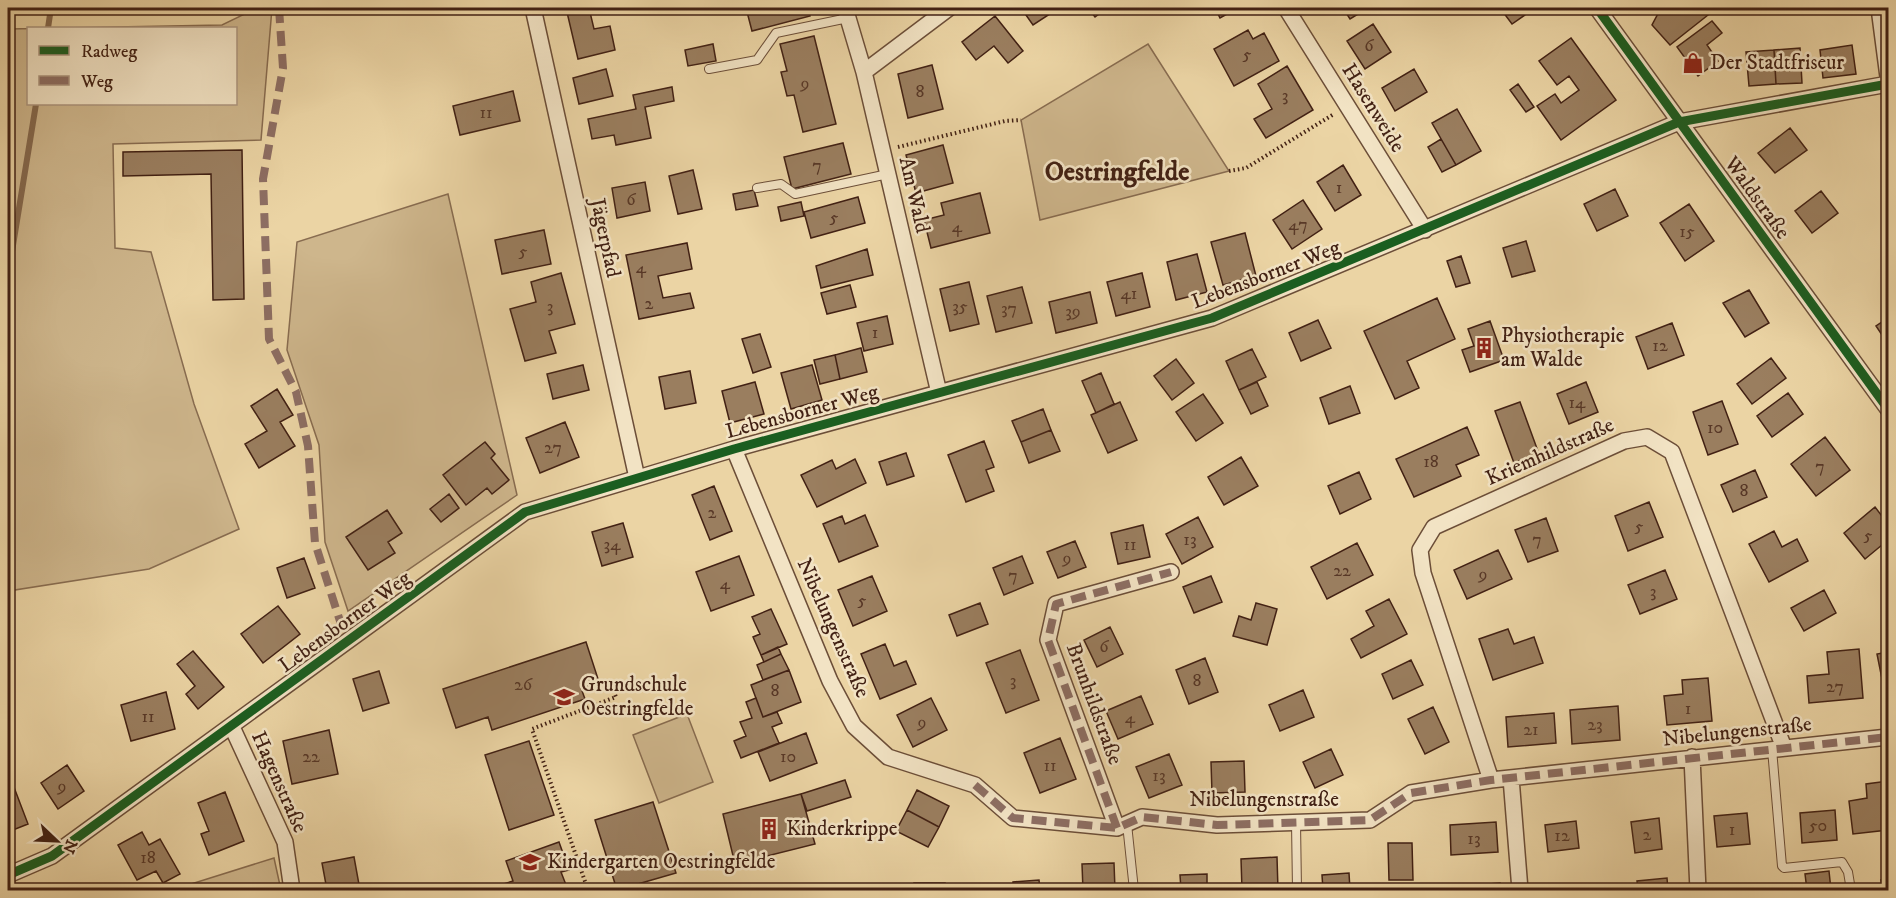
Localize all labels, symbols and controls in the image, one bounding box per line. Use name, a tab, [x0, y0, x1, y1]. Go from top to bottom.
legend	[27, 27, 237, 105]
house number: 6	[1364, 35, 1374, 57]
text: Radweg	[81, 41, 137, 63]
house number: 5	[1243, 44, 1252, 66]
place label: Der Stadtfriseur	[1710, 50, 1844, 76]
shop icon: Der Stadtfriseur	[1681, 51, 1705, 75]
street label: Hasenweide	[1336, 59, 1411, 157]
text: Weg	[80, 71, 113, 93]
house number: 9	[800, 73, 809, 95]
house number: 8	[915, 81, 925, 103]
house number: 3	[1282, 85, 1288, 107]
house number: 11	[479, 102, 493, 124]
street label: Waldstraße	[1718, 151, 1796, 245]
street label: Am Wald	[893, 154, 935, 236]
house number: 7	[812, 155, 822, 177]
district label: Oestringfelde	[1045, 155, 1189, 189]
house number: 1	[1336, 177, 1342, 199]
house number: 6	[626, 189, 636, 211]
street label: Jägerpfad	[584, 194, 626, 281]
house number: 5	[830, 207, 839, 229]
house number: 47	[1288, 214, 1308, 236]
house number: 4	[952, 216, 963, 238]
house number: 15	[1679, 221, 1695, 243]
street label: Lebensborner Weg	[1188, 234, 1345, 315]
house number: 5	[519, 241, 528, 263]
house number: 4	[636, 257, 647, 279]
house number: 41	[1121, 283, 1137, 305]
house number: 2	[645, 293, 654, 315]
house number: 3	[547, 296, 553, 318]
house number: 35	[952, 296, 968, 318]
house number: 37	[1001, 298, 1017, 320]
house number: 39	[1065, 301, 1081, 323]
house number: 1	[872, 322, 878, 344]
place label: Physiotherapie am Walde	[1501, 323, 1625, 373]
house number: 12	[1652, 335, 1668, 357]
building icon: Physiotherapie am Walde	[1472, 336, 1496, 360]
street label: Lebensborner Weg	[723, 379, 882, 445]
house number: 14	[1569, 392, 1586, 414]
street label: Kriemhildstraße	[1482, 412, 1618, 492]
house number: 10	[1707, 417, 1723, 439]
house number: 27	[544, 437, 562, 459]
house number: 18	[1423, 451, 1439, 473]
house number: 7	[1815, 456, 1825, 478]
house number: 8	[1739, 480, 1749, 502]
house number: 2	[708, 502, 717, 524]
house number: 5	[1635, 516, 1644, 538]
house number: 5	[1864, 525, 1873, 547]
house number: 13	[1183, 529, 1197, 551]
house number: 7	[1532, 529, 1542, 551]
house number: 34	[603, 534, 621, 556]
house number: 11	[1123, 534, 1137, 556]
house number: 9	[1062, 548, 1071, 570]
street label: Nibelungenstraße	[791, 554, 875, 702]
house number: 22	[1333, 560, 1351, 582]
house number: 9	[1478, 564, 1487, 586]
street label: Lebensborner Weg	[274, 565, 417, 679]
house number: 7	[1008, 565, 1018, 587]
house number: 4	[720, 573, 731, 595]
house number: 3	[1650, 581, 1656, 603]
house number: 5	[858, 590, 867, 612]
house number: 6	[1099, 636, 1109, 658]
street label: Brunhildstraße	[1060, 640, 1128, 768]
house number: 3	[1010, 670, 1016, 692]
house number: 8	[1192, 670, 1202, 692]
place label: Grundschule Oestringfelde	[581, 672, 694, 722]
house number: 26	[514, 674, 533, 696]
house number: 27	[1826, 676, 1844, 698]
house number: 8	[770, 680, 780, 702]
school or university icon: Grundschule Oestringfelde	[552, 685, 576, 709]
house number: 1	[1685, 698, 1691, 720]
house number: 11	[141, 706, 155, 728]
house number: 4	[1125, 707, 1136, 729]
street label: Nibelungenstraße	[1661, 711, 1813, 753]
house number: 9	[917, 712, 926, 734]
house number: 23	[1587, 714, 1603, 736]
house number: 21	[1523, 719, 1539, 741]
street label: Hagenstraße	[245, 727, 313, 837]
house number: 22	[302, 746, 320, 768]
house number: 10	[780, 746, 796, 768]
house number: 11	[1043, 755, 1057, 777]
house number: 13	[1152, 765, 1166, 787]
house number: 9	[57, 776, 66, 798]
street label: Nibelungenstraße	[1189, 787, 1339, 813]
north arrow	[27, 811, 87, 871]
house number: 50	[1809, 815, 1827, 837]
place label: Kinderkrippe	[786, 816, 898, 842]
building icon: Kinderkrippe	[757, 817, 781, 841]
house number: 1	[1729, 819, 1735, 841]
house number: 2	[1643, 824, 1652, 846]
house number: 12	[1554, 825, 1570, 847]
house number: 13	[1467, 828, 1481, 850]
text: N	[58, 837, 82, 856]
house number: 18	[140, 847, 156, 869]
place label: Kindergarten Oestringfelde	[547, 849, 776, 875]
school or university icon: Kindergarten Oestringfelde	[518, 850, 542, 874]

